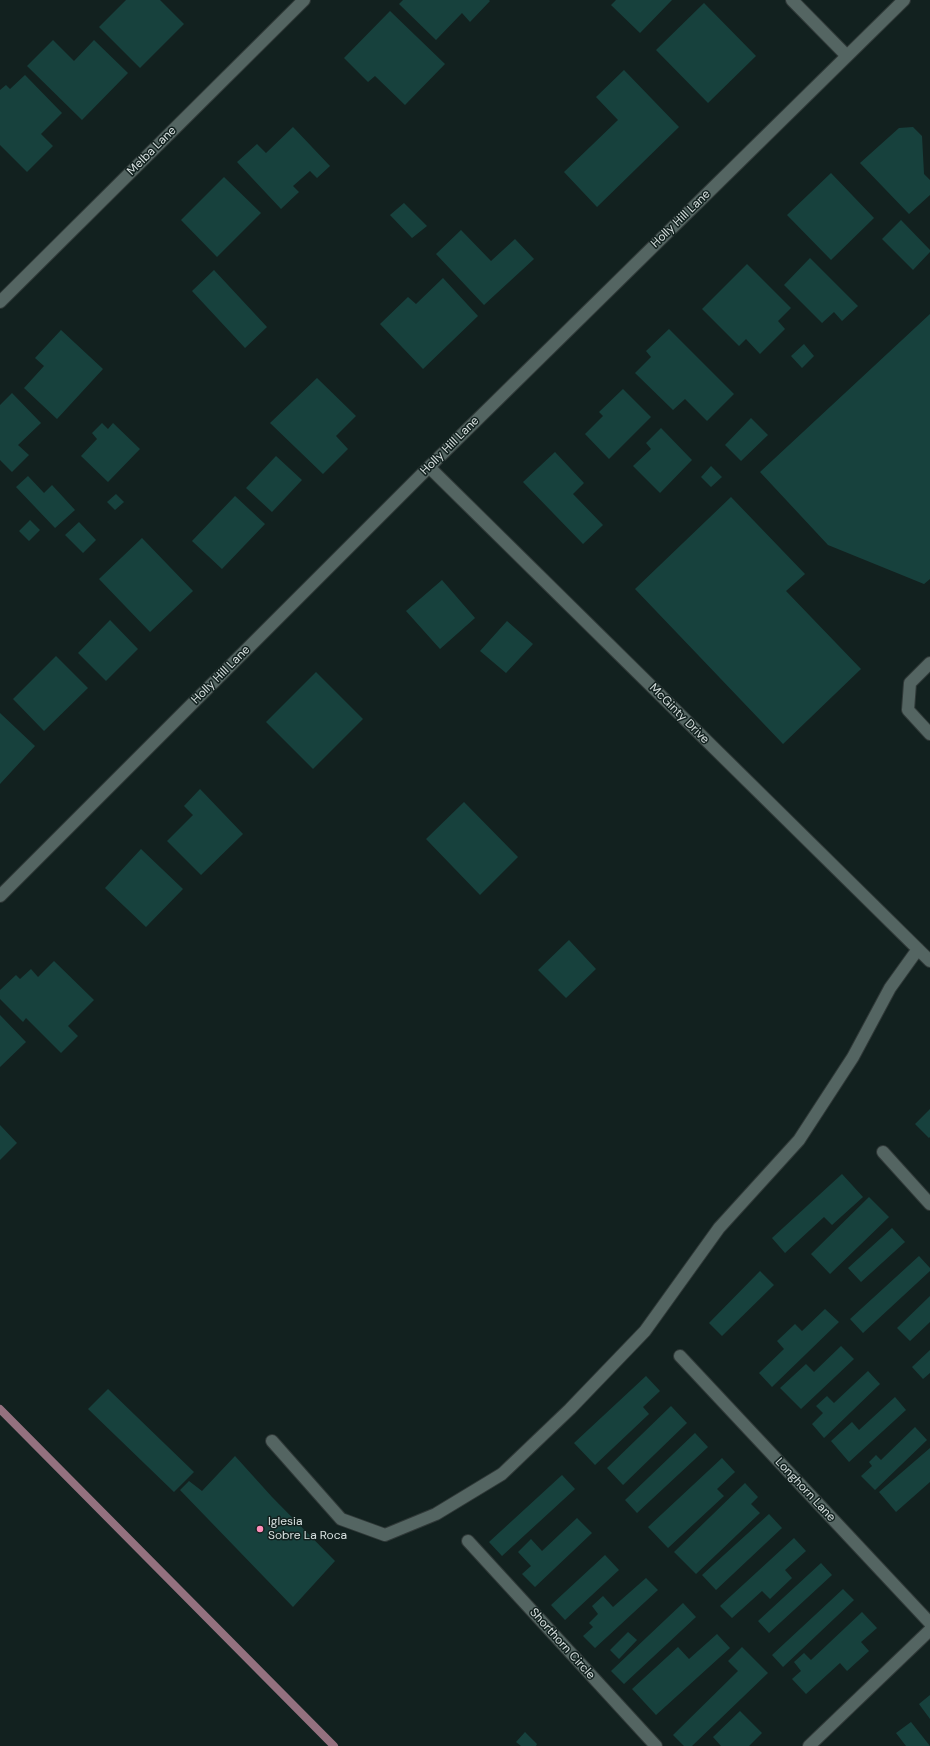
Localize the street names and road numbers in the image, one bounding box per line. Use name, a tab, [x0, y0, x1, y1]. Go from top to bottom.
street label: Melba Lane	[125, 124, 179, 178]
street label: Holly Hill Lane	[648, 187, 714, 251]
street label: Holly Hill Lane	[418, 414, 482, 478]
street label: Holly Hill Lane	[189, 643, 253, 707]
street label: McGinty Drive	[646, 681, 712, 747]
street label: Longhorn Lane	[772, 1455, 838, 1525]
street label: Shorthorn Circle	[526, 1605, 598, 1683]

